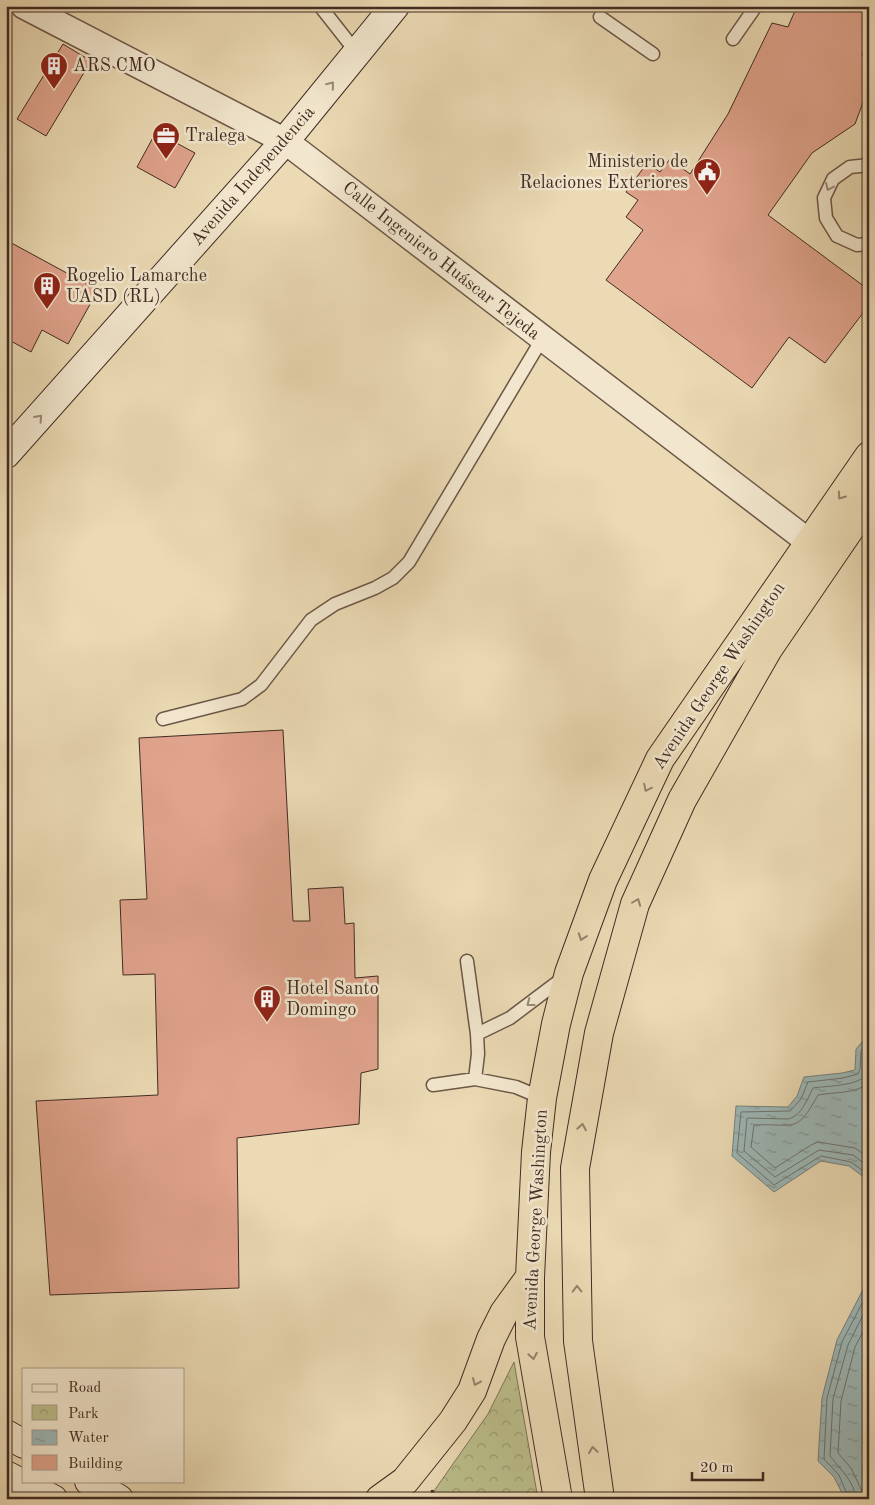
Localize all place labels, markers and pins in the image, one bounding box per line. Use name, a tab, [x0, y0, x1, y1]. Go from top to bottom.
building icon: ARS CMO	[39, 51, 69, 90]
place label: ARS CMO	[73, 57, 156, 75]
office icon: Tralega	[151, 121, 181, 160]
place label: Tralega	[185, 127, 246, 145]
place label: Ministerio de Relaciones Exteriores	[520, 153, 688, 192]
public building icon: Ministerio de Relaciones Exteriores	[692, 157, 722, 196]
place label: Rogelio Lamarche UASD (RL)	[66, 267, 207, 306]
building icon: Rogelio Lamarche UASD (RL)	[32, 271, 62, 310]
place label: Hotel Santo Domingo	[286, 980, 379, 1019]
building icon: Hotel Santo Domingo	[252, 984, 282, 1023]

